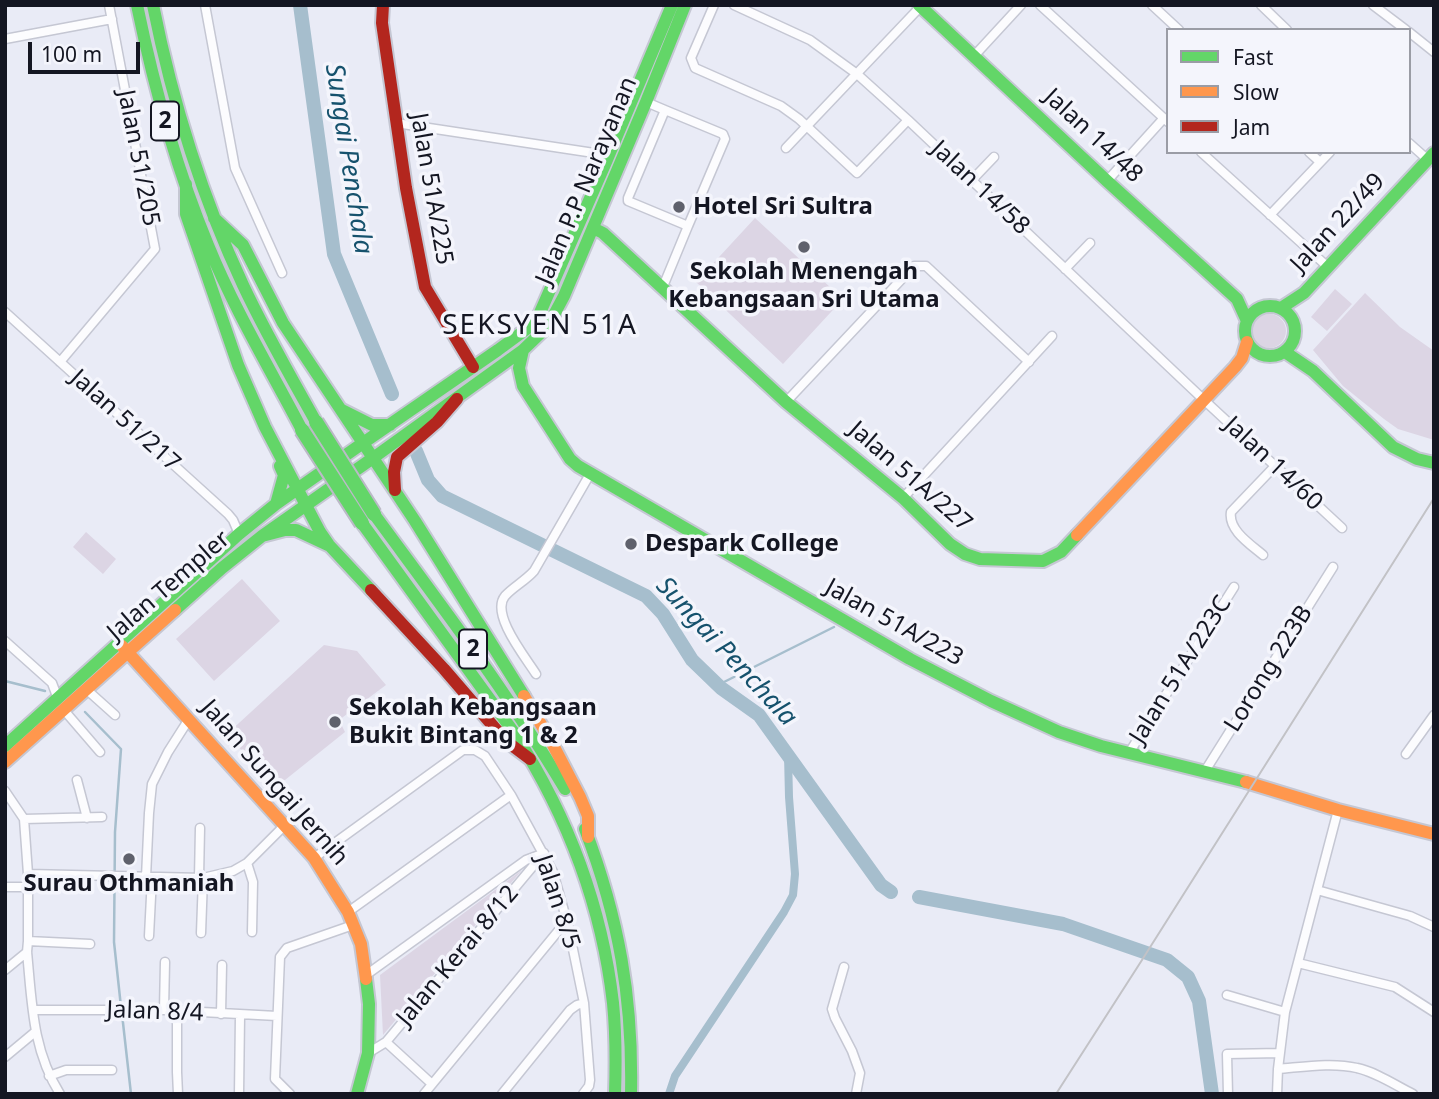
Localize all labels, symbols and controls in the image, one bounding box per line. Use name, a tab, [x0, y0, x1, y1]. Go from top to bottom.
scale bar	[32, 28, 144, 72]
legend	[1166, 28, 1411, 154]
text: 100 m	[41, 40, 102, 68]
text: Fast	[1233, 43, 1273, 71]
water label: Sungai Penchala	[318, 62, 378, 256]
street label: Jalan P.P Narayanan	[530, 73, 644, 289]
text: Slow	[1233, 78, 1279, 106]
street label: Jalan 14/48	[1038, 83, 1148, 189]
street label: Jalan 51/205	[111, 87, 165, 229]
road number: 2	[151, 102, 179, 140]
street label: Jalan 51A/225	[403, 111, 459, 267]
text: Jam	[1233, 113, 1270, 141]
street label: Jalan 14/58	[925, 135, 1035, 241]
street label: Jalan 22/49	[1285, 168, 1391, 278]
place label: Hotel Sri Sultra	[693, 193, 873, 221]
marker: Hotel Sri Sultra	[671, 199, 687, 215]
marker: Sekolah Menengah Kebangsaan Sri Utama	[796, 239, 812, 255]
place label: Sekolah Menengah Kebangsaan Sri Utama	[668, 258, 940, 314]
district label: SEKSYEN 51A	[444, 309, 636, 343]
street label: Jalan 51/217	[64, 364, 186, 478]
street label: Jalan 14/60	[1218, 411, 1328, 517]
street label: Jalan 51A/227	[843, 416, 977, 538]
street label: Jalan Templer	[102, 525, 236, 647]
place label: Despark College	[645, 530, 839, 558]
marker: Despark College	[623, 536, 639, 552]
water label: Sungai Penchala	[649, 571, 803, 733]
street label: Jalan 51A/223	[820, 573, 968, 673]
street label: Jalan 51A/223C	[1124, 591, 1238, 749]
street label: Lorong 223B	[1219, 600, 1319, 738]
road number: 2	[459, 629, 487, 668]
street label: Jalan Sungai Jernih	[194, 694, 354, 872]
place label: Sekolah Kebangsaan Bukit Bintang 1 & 2	[349, 694, 597, 750]
marker: Sekolah Kebangsaan Bukit Bintang 1 & 2	[327, 714, 343, 730]
marker: Surau Othmaniah	[121, 851, 137, 867]
street label: Jalan 8/5	[528, 851, 586, 953]
place label: Surau Othmaniah	[24, 870, 234, 898]
street label: Jalan Kerai 8/12	[391, 880, 525, 1032]
street label: Jalan 8/4	[106, 996, 204, 1028]

